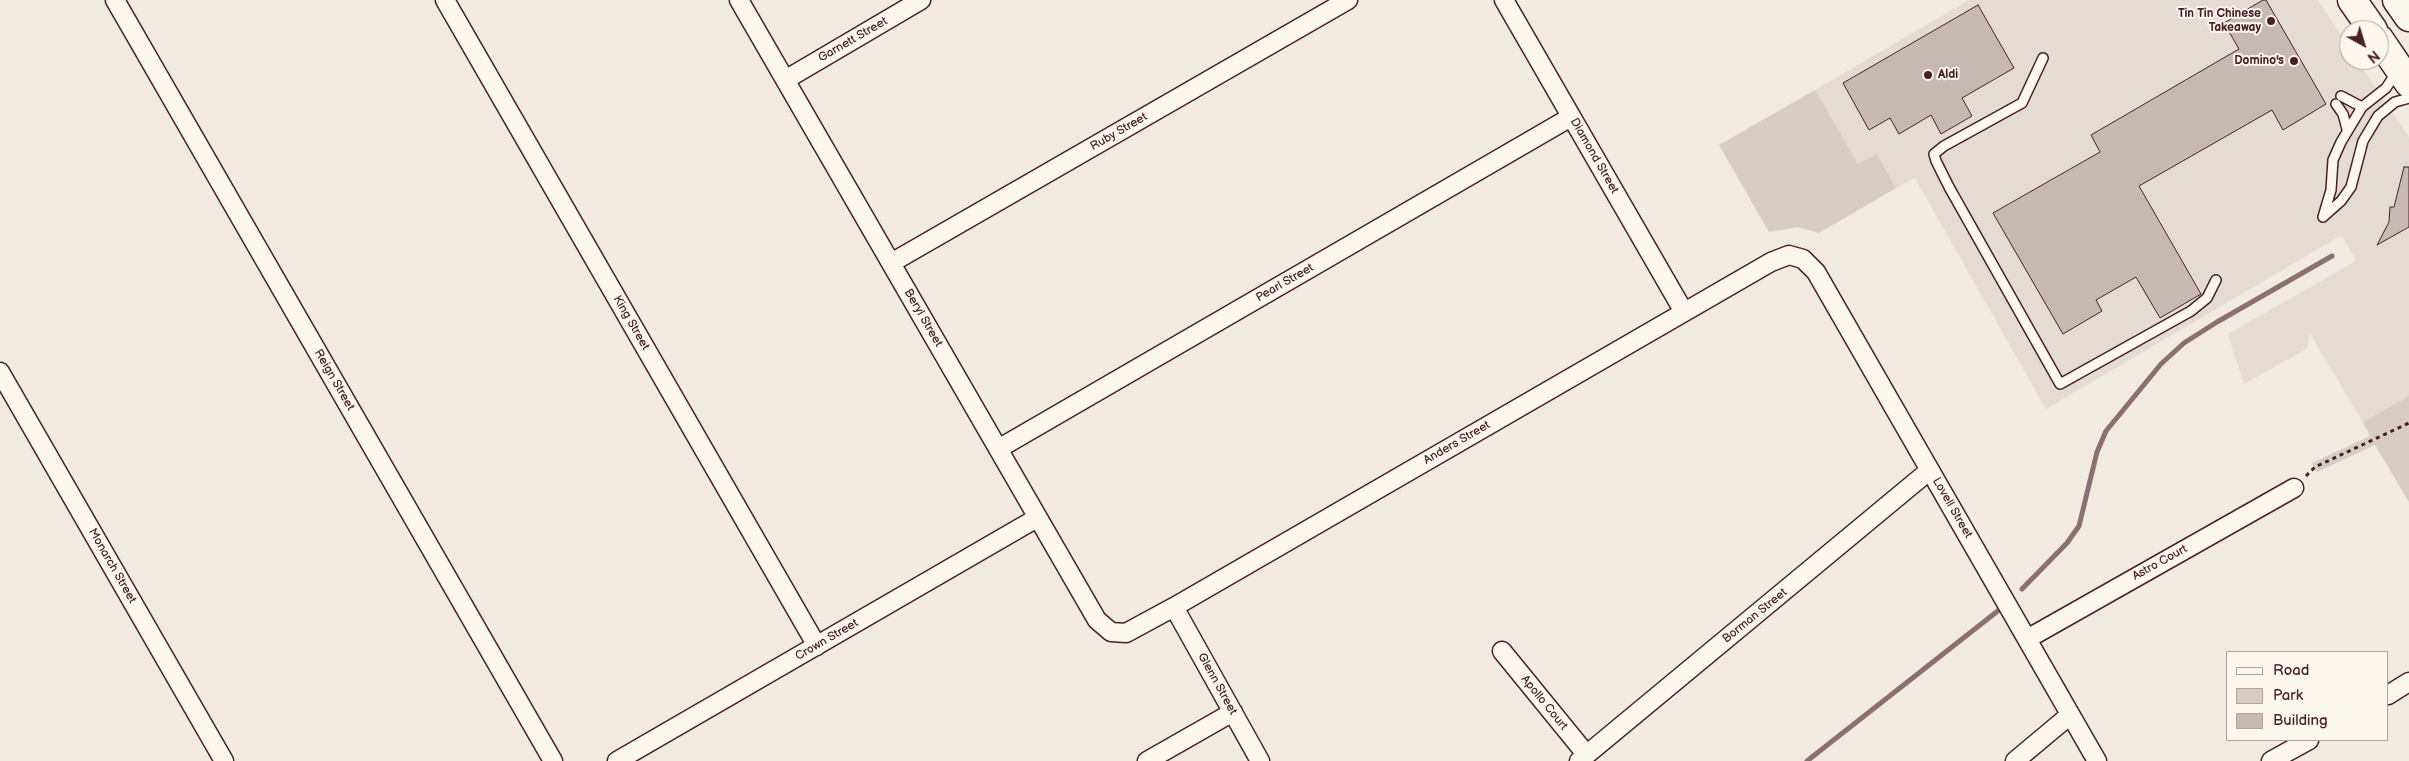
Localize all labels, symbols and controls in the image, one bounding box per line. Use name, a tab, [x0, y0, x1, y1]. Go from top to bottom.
place label: Tin Tin Chinese Takeaway	[2178, 7, 2261, 35]
street label: Garnett Street	[816, 14, 890, 66]
marker: Tin Tin Chinese Takeaway	[2265, 15, 2277, 27]
north arrow	[2339, 20, 2389, 70]
text: N	[2364, 46, 2383, 66]
place label: Domino's	[2234, 54, 2284, 68]
marker: Domino's	[2288, 55, 2300, 67]
place label: Aldi	[1938, 68, 1958, 82]
marker: Aldi	[1922, 69, 1934, 81]
street label: Ruby Street	[1088, 110, 1150, 154]
street label: Diamond Street	[1567, 116, 1621, 196]
street label: Pearl Street	[1254, 261, 1316, 305]
street label: Beryl Street	[901, 286, 945, 350]
street label: King Street	[610, 293, 652, 353]
street label: Reign Street	[311, 347, 357, 413]
street label: Anders Street	[1421, 418, 1493, 468]
street label: Lovell Street	[1929, 475, 1975, 541]
street label: Monarch Street	[85, 526, 139, 606]
street label: Astro Court	[2130, 542, 2190, 584]
street label: Borman Street	[1720, 586, 1790, 646]
street label: Crown Street	[793, 616, 861, 664]
street label: Glenn Street	[1194, 651, 1240, 717]
legend	[2226, 651, 2389, 741]
text: Road	[2273, 661, 2309, 680]
street label: Apollo Court	[1517, 673, 1571, 733]
text: Park	[2273, 686, 2303, 705]
text: Building	[2273, 711, 2328, 730]

